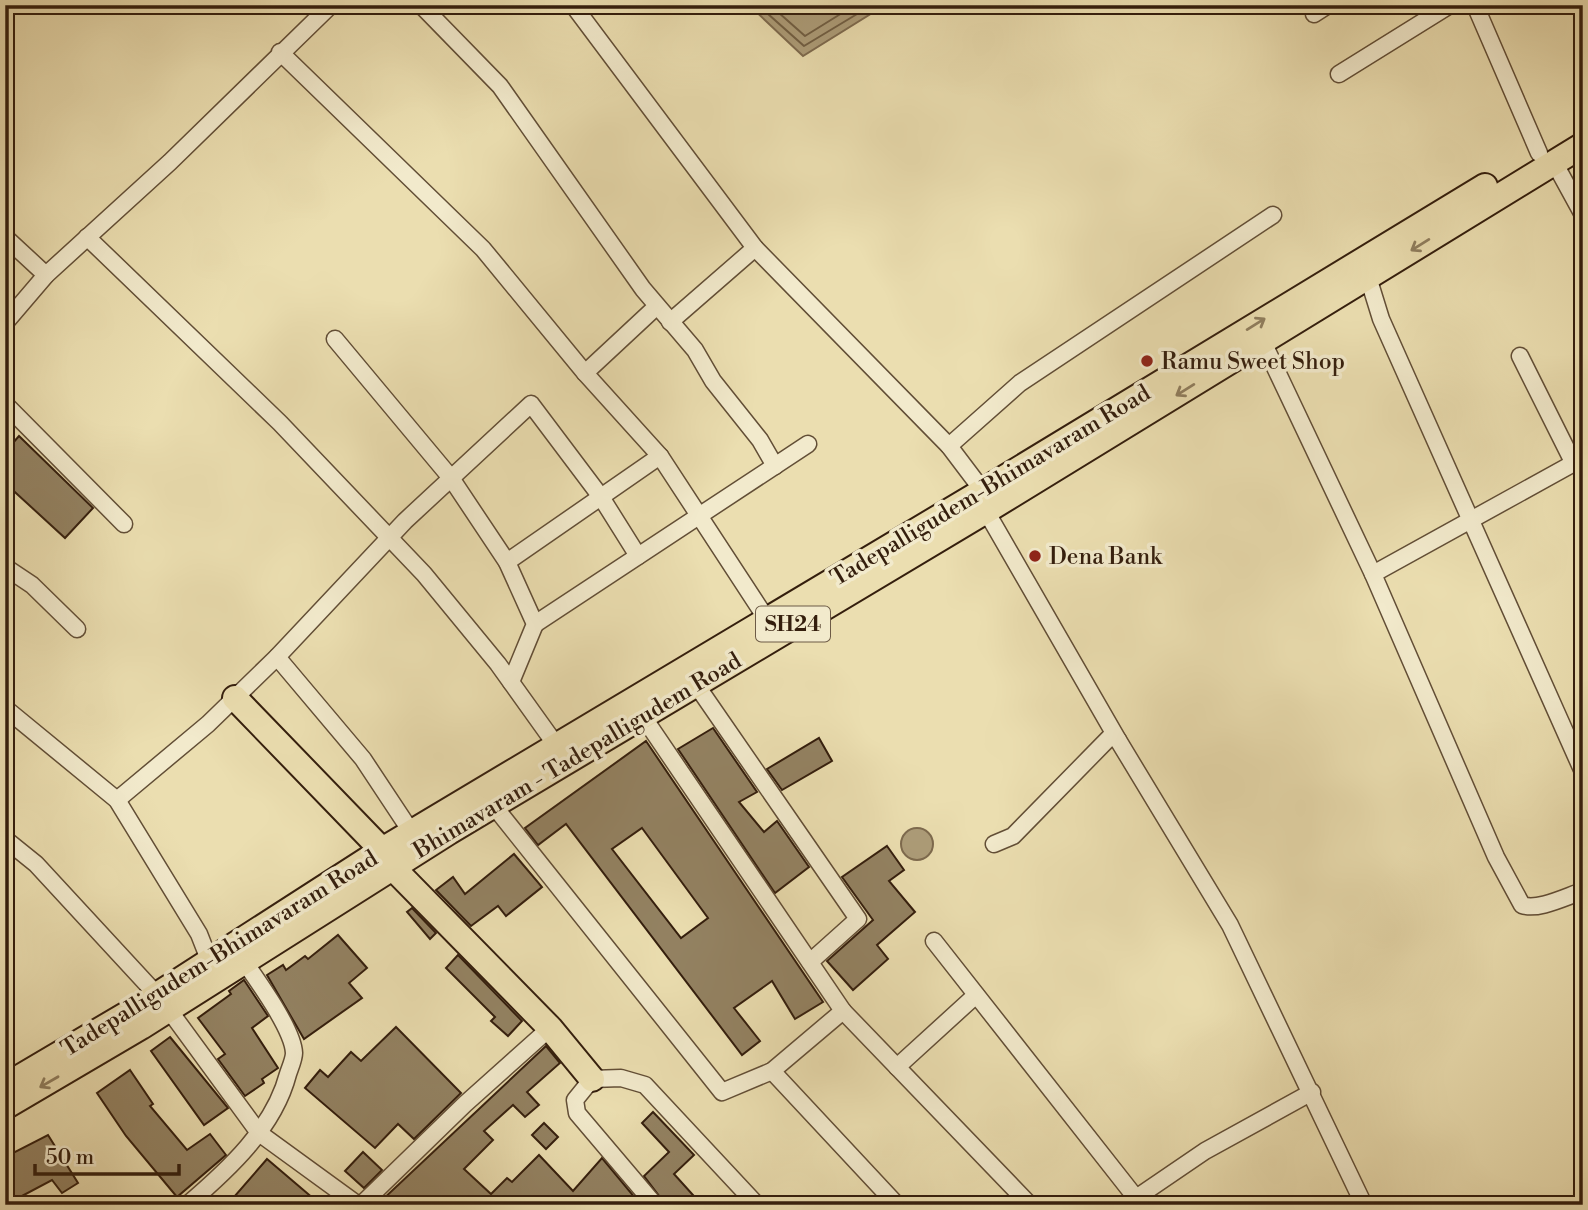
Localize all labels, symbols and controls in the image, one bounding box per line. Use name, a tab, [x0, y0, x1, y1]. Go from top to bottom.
one-way arrow	[1411, 239, 1431, 253]
one-way arrow	[1246, 317, 1266, 331]
place label: Ramu Sweet Shop	[1161, 348, 1345, 376]
marker: Ramu Sweet Shop	[1139, 353, 1155, 369]
street label: Tadepalligudem-Bhimavaram Road	[826, 379, 1155, 593]
one-way arrow	[1175, 383, 1195, 397]
place label: Dena Bank	[1049, 543, 1163, 571]
marker: Dena Bank	[1027, 548, 1043, 564]
road number: SH24	[756, 606, 830, 642]
street label: Bhimavaram - Tadepalligudem Road	[408, 647, 747, 866]
street label: Tadepalligudem-Bhimavaram Road	[56, 844, 383, 1063]
one-way arrow	[39, 1075, 59, 1089]
scale bar	[35, 1133, 178, 1177]
text: 50 m	[46, 1145, 94, 1171]

